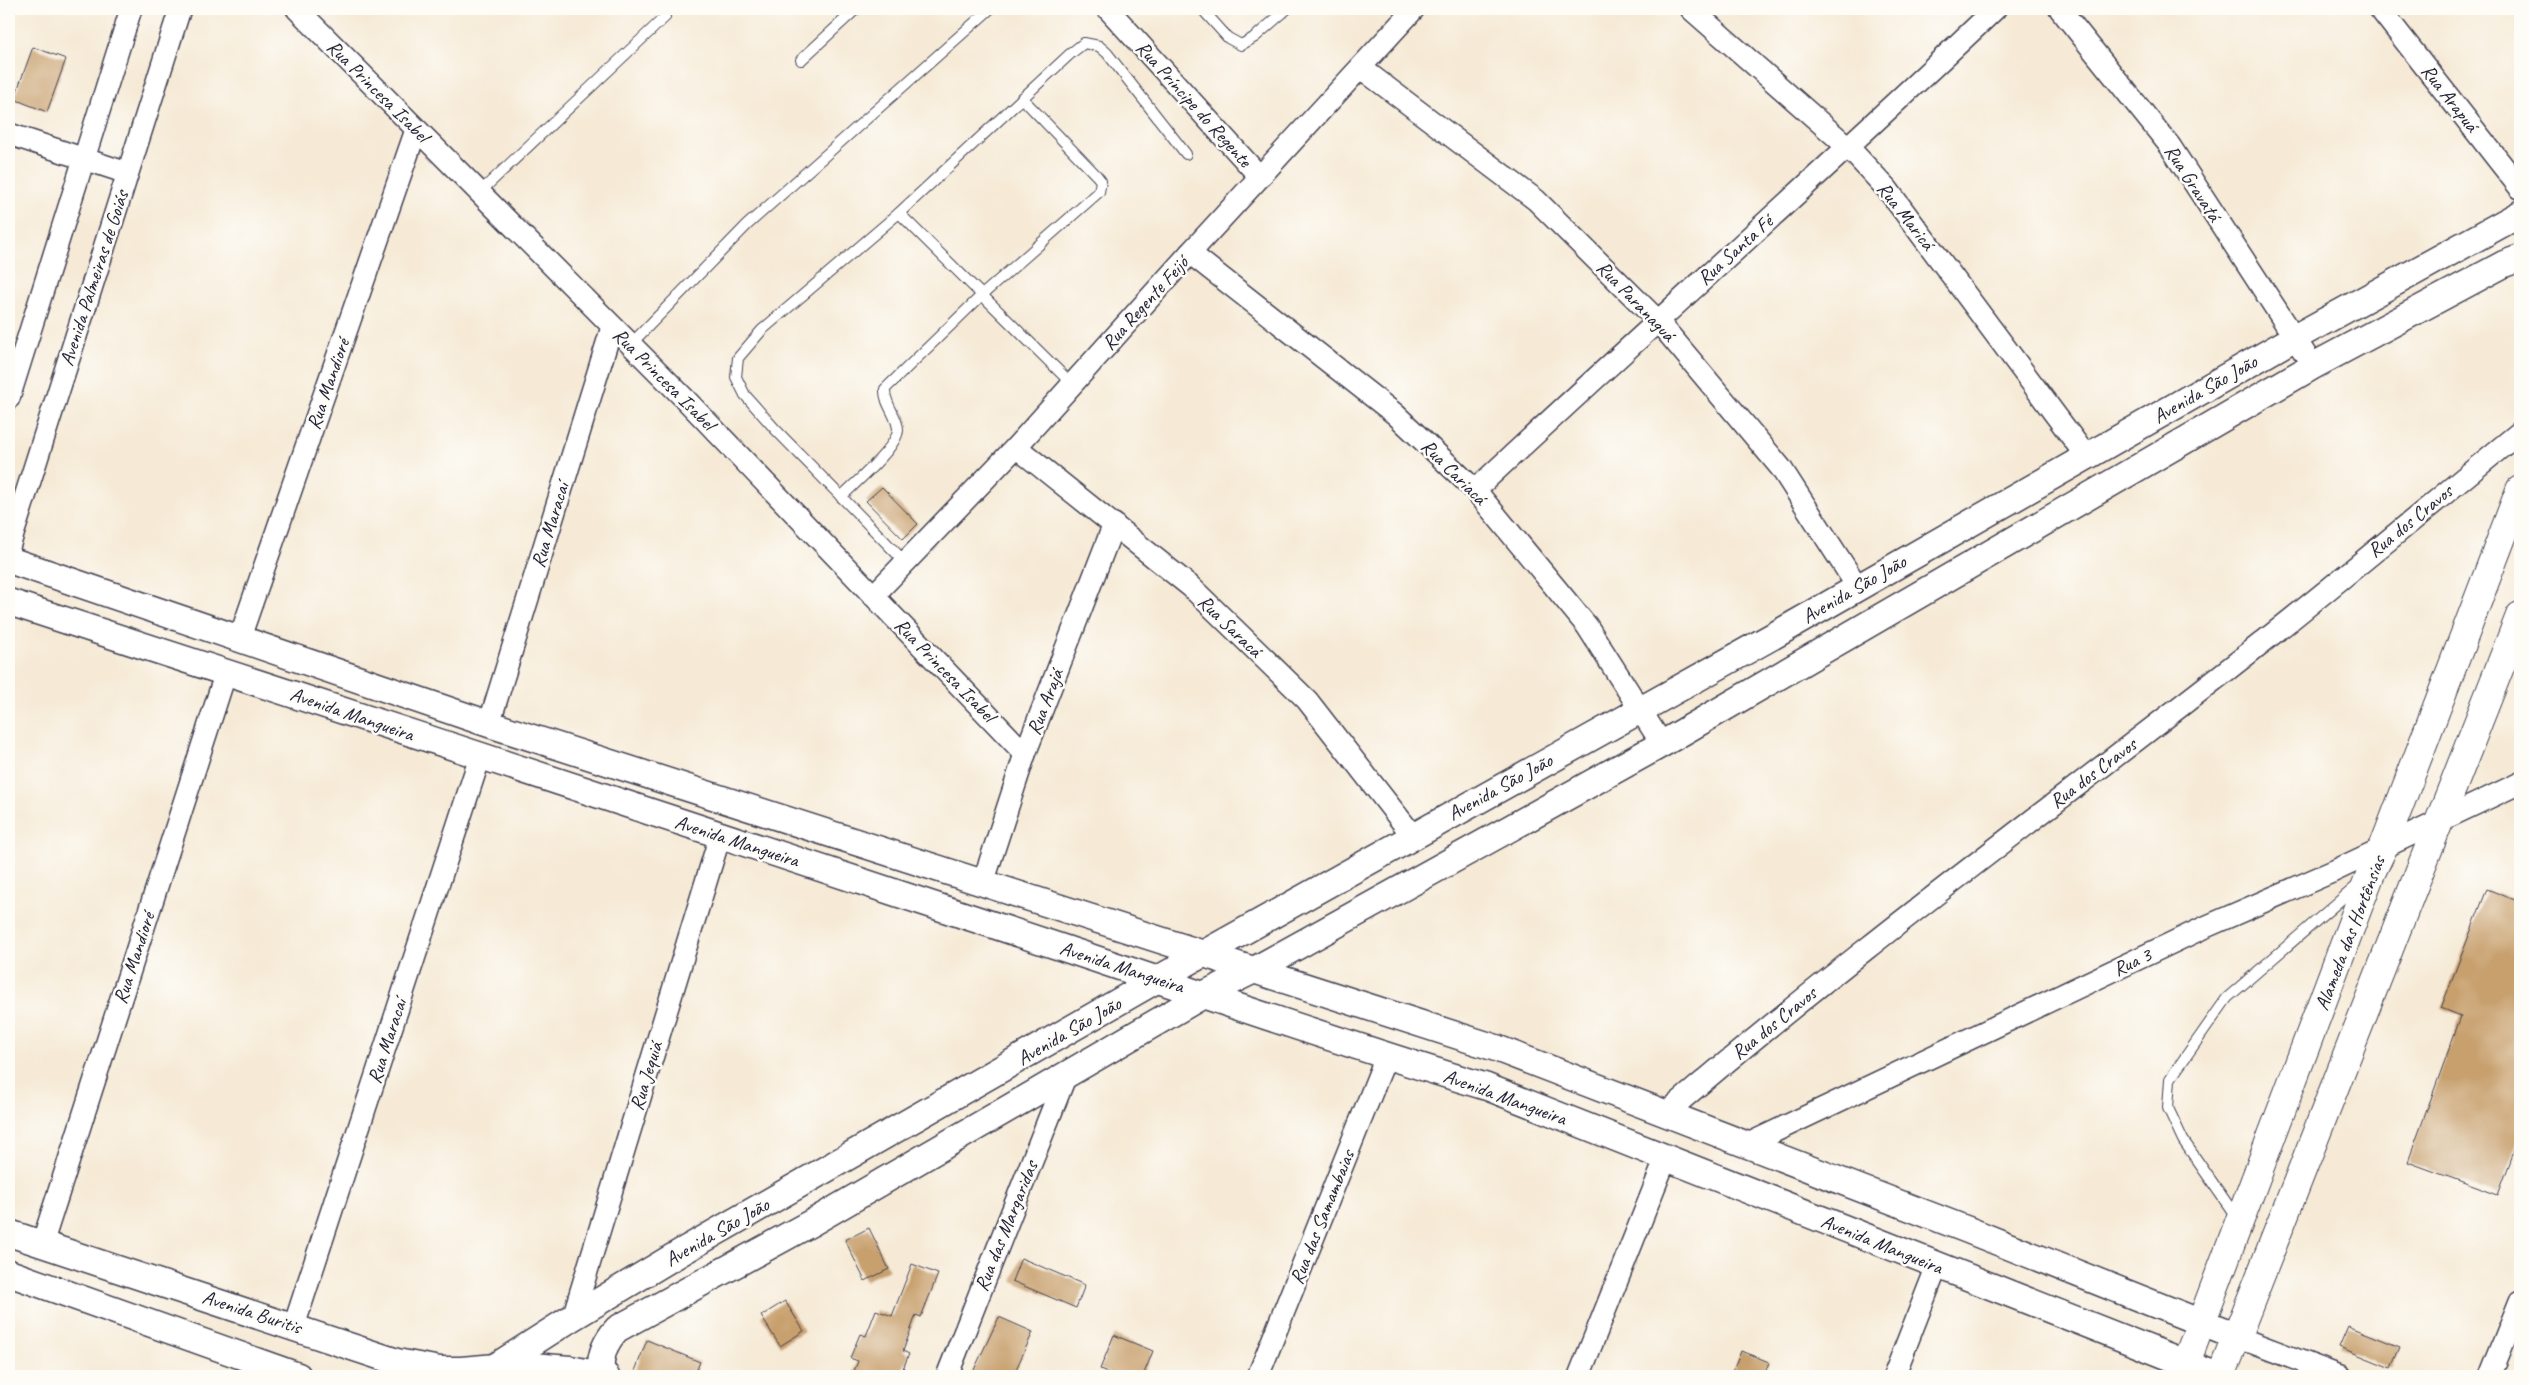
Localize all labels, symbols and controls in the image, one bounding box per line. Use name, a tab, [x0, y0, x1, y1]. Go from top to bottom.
street label: Rua Princesa Isabel	[321, 34, 437, 150]
street label: Rua Príncipe do Regente	[1131, 36, 1258, 174]
street label: Rua Arapuá	[2416, 59, 2486, 139]
street label: Rua Gravatá	[2159, 140, 2228, 228]
street label: Rua Maricá	[1872, 177, 1942, 257]
street label: Avenida Palmeiras de Goiás	[54, 185, 135, 369]
street label: Rua Santa Fé	[1692, 207, 1781, 291]
street label: Rua Regente Feijó	[1096, 249, 1196, 355]
street label: Rua Paranaguá	[1591, 255, 1682, 348]
street label: Rua Princesa Isabel	[607, 322, 723, 438]
street label: Rua Mandioré	[301, 332, 356, 433]
street label: Avenida São João	[2149, 349, 2262, 429]
street label: Rua Cariacá	[1416, 434, 1494, 512]
street label: Rua Maracaí	[525, 475, 576, 571]
street label: Rua dos Cravos	[2362, 478, 2459, 563]
street label: Avenida São João	[1798, 549, 1911, 629]
street label: Rua Saracá	[1193, 589, 1269, 664]
street label: Rua Princesa Isabel	[889, 613, 1003, 730]
street label: Rua Arajá	[1021, 663, 1070, 738]
street label: Avenida Mangueira	[287, 681, 419, 747]
street label: Rua dos Cravos	[2045, 731, 2143, 814]
street label: Avenida São João	[1443, 747, 1558, 826]
street label: Avenida Mangueira	[672, 809, 804, 873]
street label: Alameda das Hortênsias	[2309, 850, 2392, 1014]
street label: Rua Mandioré	[108, 906, 162, 1007]
street label: Avenida Mangueira	[1057, 935, 1189, 999]
street label: Rua 3	[2109, 942, 2157, 982]
street label: Rua dos Cravos	[1726, 980, 1823, 1065]
street label: Rua Maracaí	[362, 991, 414, 1087]
street label: Avenida São João	[1013, 991, 1126, 1071]
street label: Rua Jequiá	[624, 1037, 669, 1113]
street label: Avenida Mangueira	[1440, 1063, 1572, 1131]
street label: Rua das Samambaias	[1284, 1144, 1361, 1288]
street label: Rua das Margaridas	[969, 1155, 1044, 1295]
street label: Avenida São João	[661, 1192, 774, 1272]
street label: Avenida Mangueira	[1818, 1208, 1948, 1280]
street label: Avenida Buritis	[199, 1284, 307, 1340]

